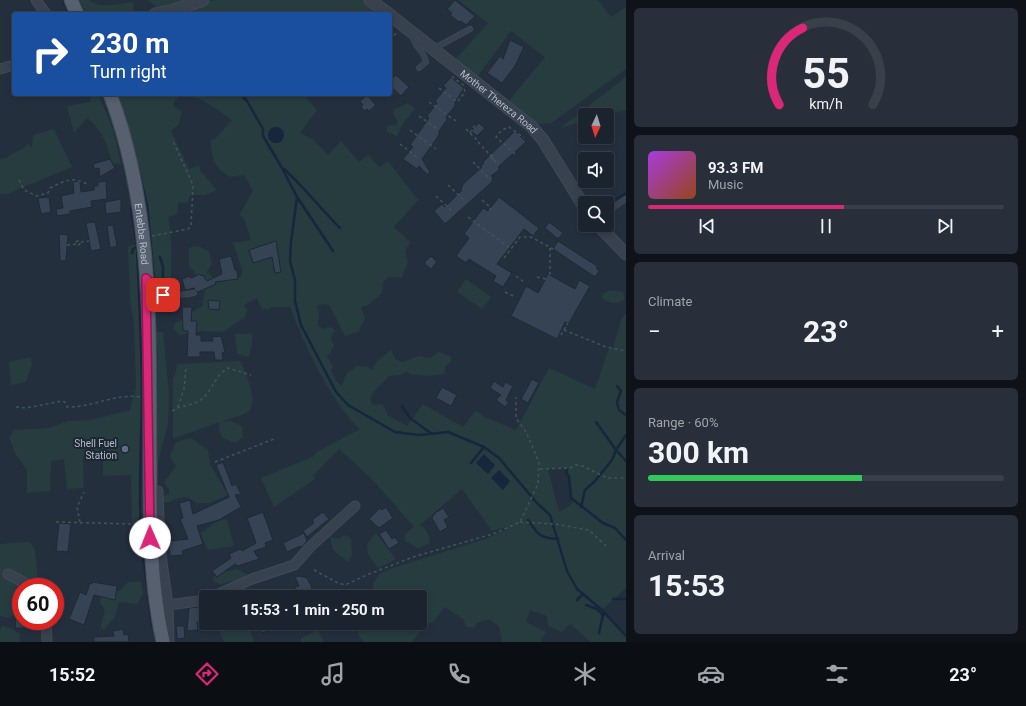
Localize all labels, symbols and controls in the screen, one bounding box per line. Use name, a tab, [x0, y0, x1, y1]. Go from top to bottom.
text: 230 m	[90, 27, 169, 60]
icon: right	[24, 28, 76, 80]
text: 55	[802, 49, 850, 98]
text: Turn right	[90, 61, 167, 82]
street label: Mother Thereza Road	[458, 67, 540, 135]
text: km/h	[809, 96, 843, 112]
north arrow	[578, 108, 614, 144]
map controls	[578, 108, 614, 232]
button: sound	[578, 152, 614, 188]
text: 93.3 FM	[708, 159, 763, 177]
text: Music	[708, 177, 743, 192]
button: search	[578, 196, 614, 232]
street label: Entebbe Road	[133, 202, 151, 265]
icon: previous	[696, 215, 718, 237]
icon: pause	[815, 215, 837, 237]
icon: next	[934, 215, 956, 237]
pin	[146, 278, 180, 312]
icon: arrive	[152, 284, 174, 306]
text: Climate	[648, 294, 692, 309]
text: 23°	[803, 314, 849, 349]
text: −	[648, 319, 661, 344]
text: +	[992, 319, 1004, 344]
text: Range · 60%	[648, 415, 718, 430]
text: 300 km	[648, 435, 749, 470]
place label: Shell Fuel Station	[74, 438, 117, 461]
marker: Shell Fuel Station	[120, 444, 130, 454]
position arrow	[129, 517, 171, 559]
text: Arrival	[648, 548, 685, 563]
text: 15:53	[648, 568, 725, 603]
speed limit sign: 60	[12, 578, 64, 630]
text: 15:53 · 1 min · 250 m	[242, 601, 384, 619]
icon: directions	[193, 660, 221, 688]
icon: music	[319, 660, 347, 688]
icon: phone	[445, 660, 473, 688]
icon: climate	[571, 660, 599, 688]
icon: car	[697, 660, 725, 688]
icon: filters	[823, 660, 851, 688]
text: 15:52	[49, 664, 95, 685]
text: 23°	[949, 664, 977, 685]

